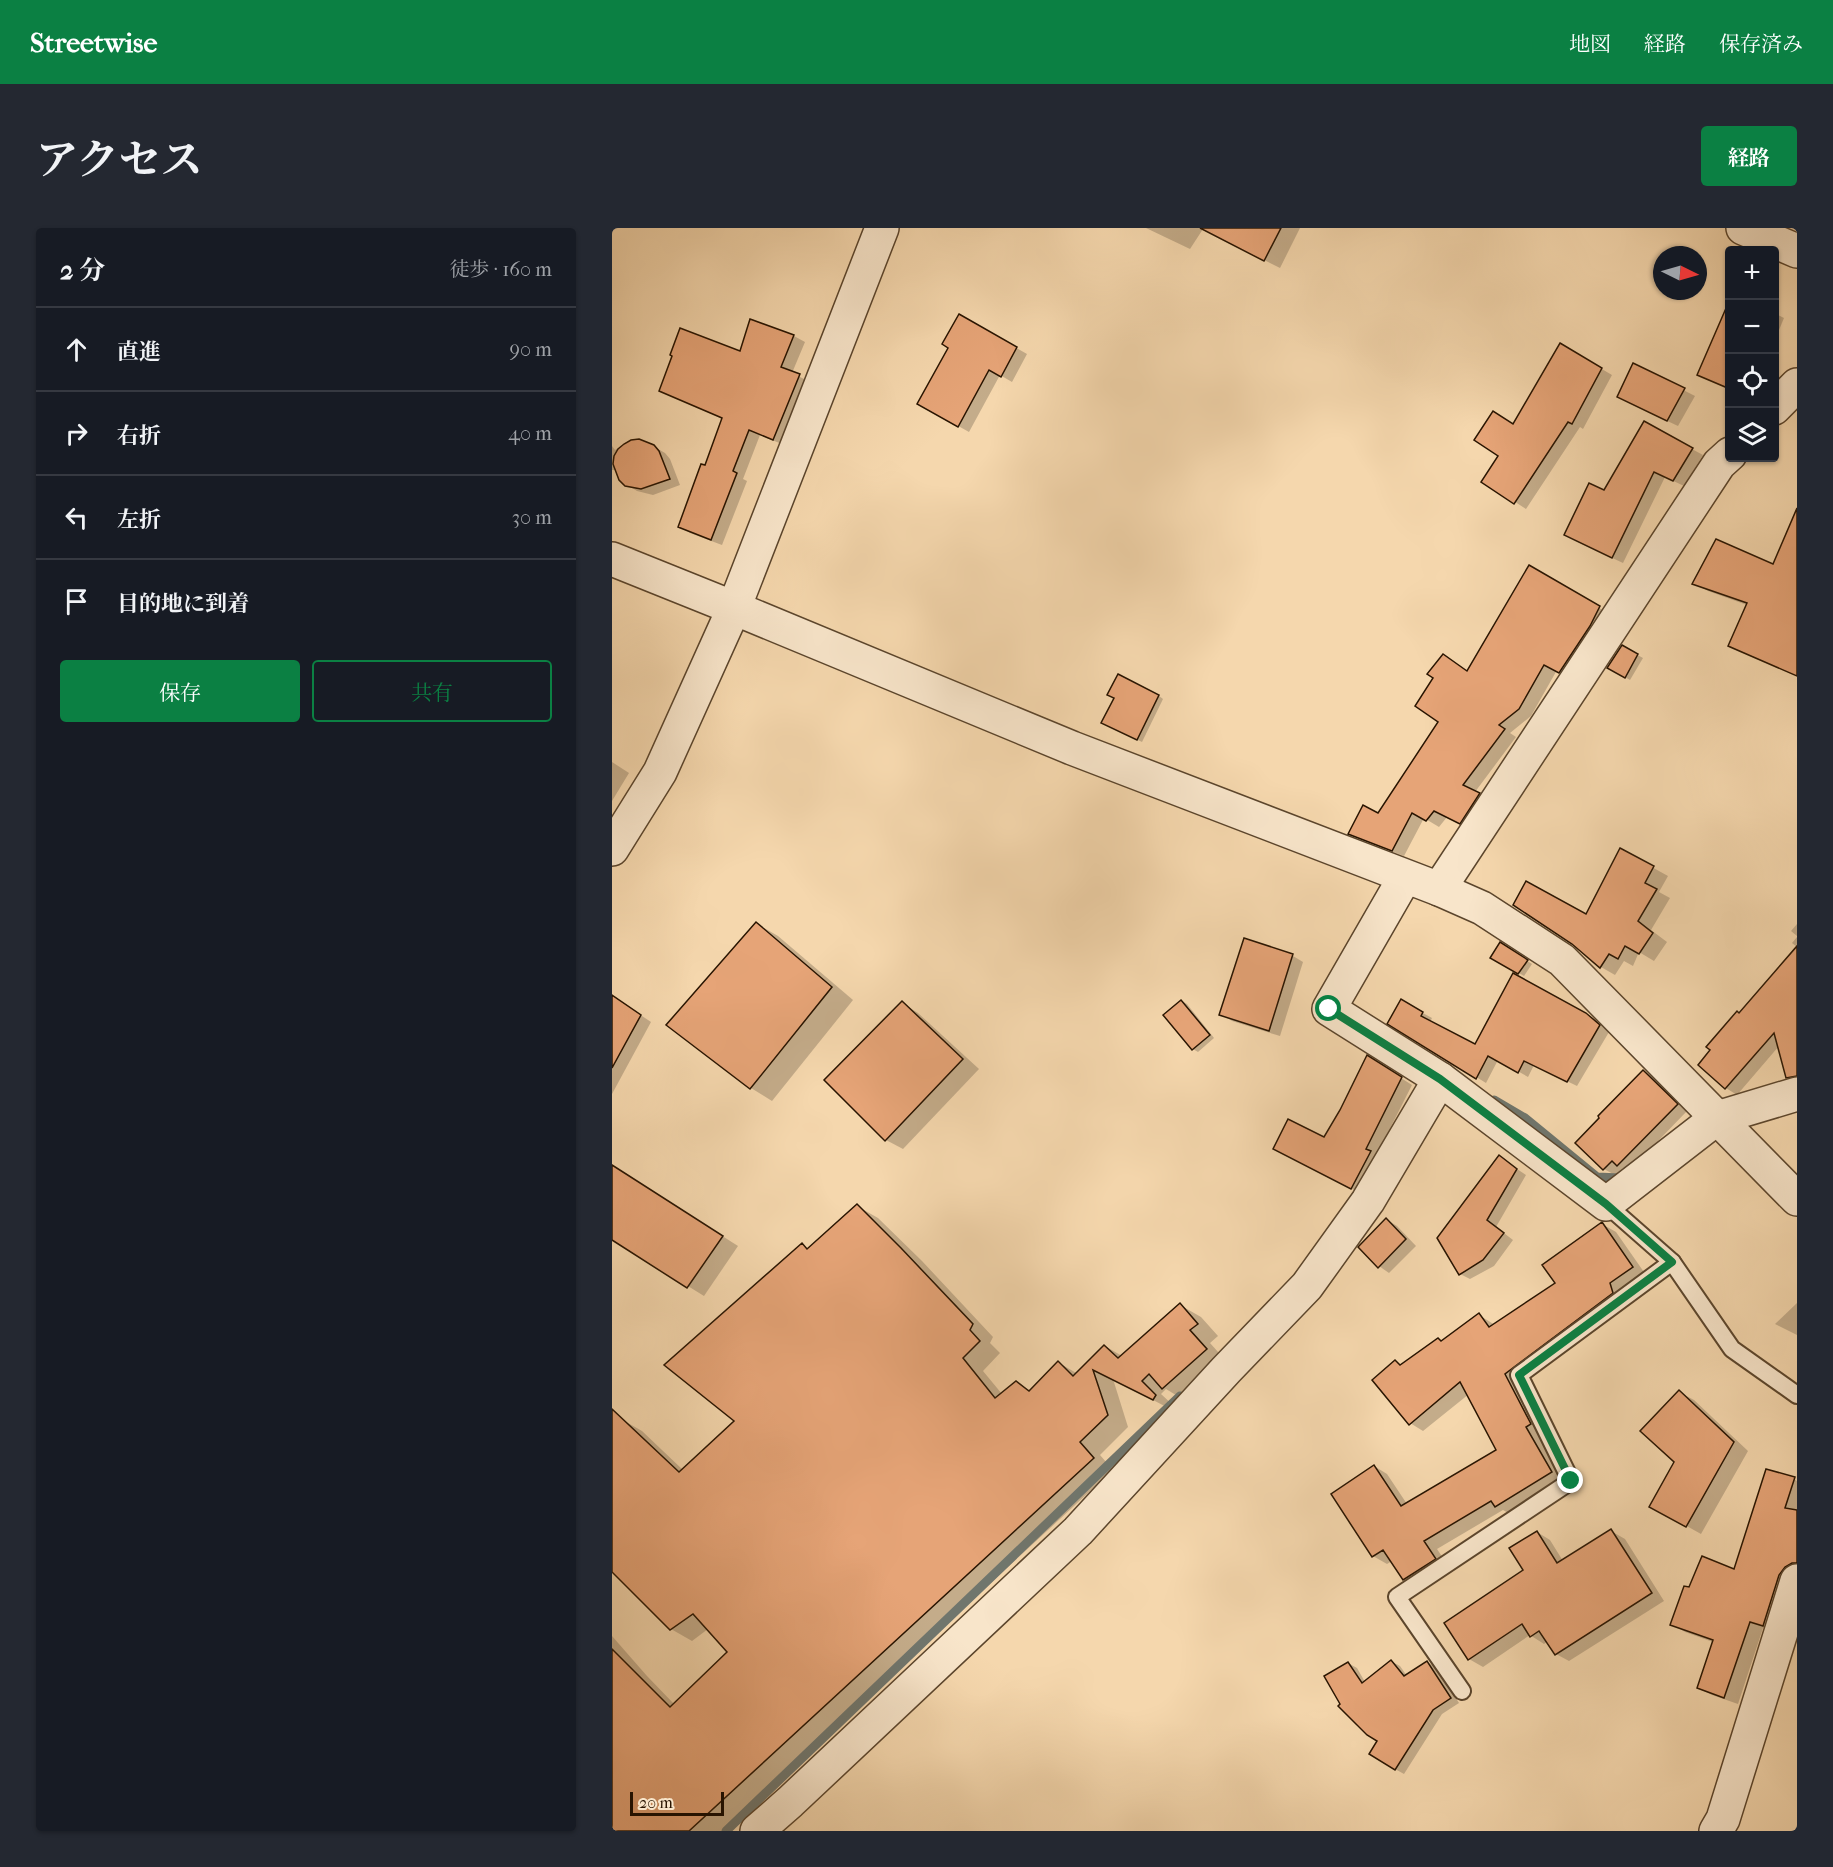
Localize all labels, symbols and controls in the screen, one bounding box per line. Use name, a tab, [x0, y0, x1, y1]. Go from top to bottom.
text: Streetwise	[30, 26, 157, 59]
text: 地図	[1569, 32, 1611, 56]
text: 経路	[1644, 32, 1686, 56]
text: 保存済み	[1719, 32, 1803, 56]
button: 経路	[1701, 126, 1797, 186]
text: アクセス	[36, 136, 203, 185]
north arrow	[1653, 246, 1707, 300]
map controls	[1725, 246, 1779, 462]
button: +	[1725, 246, 1779, 300]
text: 2 分	[60, 255, 105, 286]
text: 徒歩 · 160 m	[450, 258, 552, 281]
button: −	[1725, 300, 1779, 354]
icon: ahead	[60, 333, 93, 366]
text: 90 m	[510, 338, 552, 361]
text: 直進	[117, 339, 161, 365]
button: locate	[1725, 354, 1779, 408]
button: layers	[1725, 408, 1779, 462]
icon: right	[60, 417, 93, 450]
text: 40 m	[508, 422, 552, 445]
text: 右折	[117, 423, 161, 449]
icon: left	[60, 501, 93, 534]
text: 30 m	[512, 506, 552, 529]
text: 左折	[117, 507, 161, 533]
icon: arrive	[60, 585, 93, 618]
text: 目的地に到着	[117, 591, 249, 617]
button: 保存	[60, 660, 300, 722]
button: 共有	[312, 660, 552, 722]
route start	[1315, 995, 1341, 1021]
route end	[1557, 1467, 1583, 1493]
scale bar	[630, 1789, 724, 1816]
text: 20 m	[639, 1793, 673, 1812]

